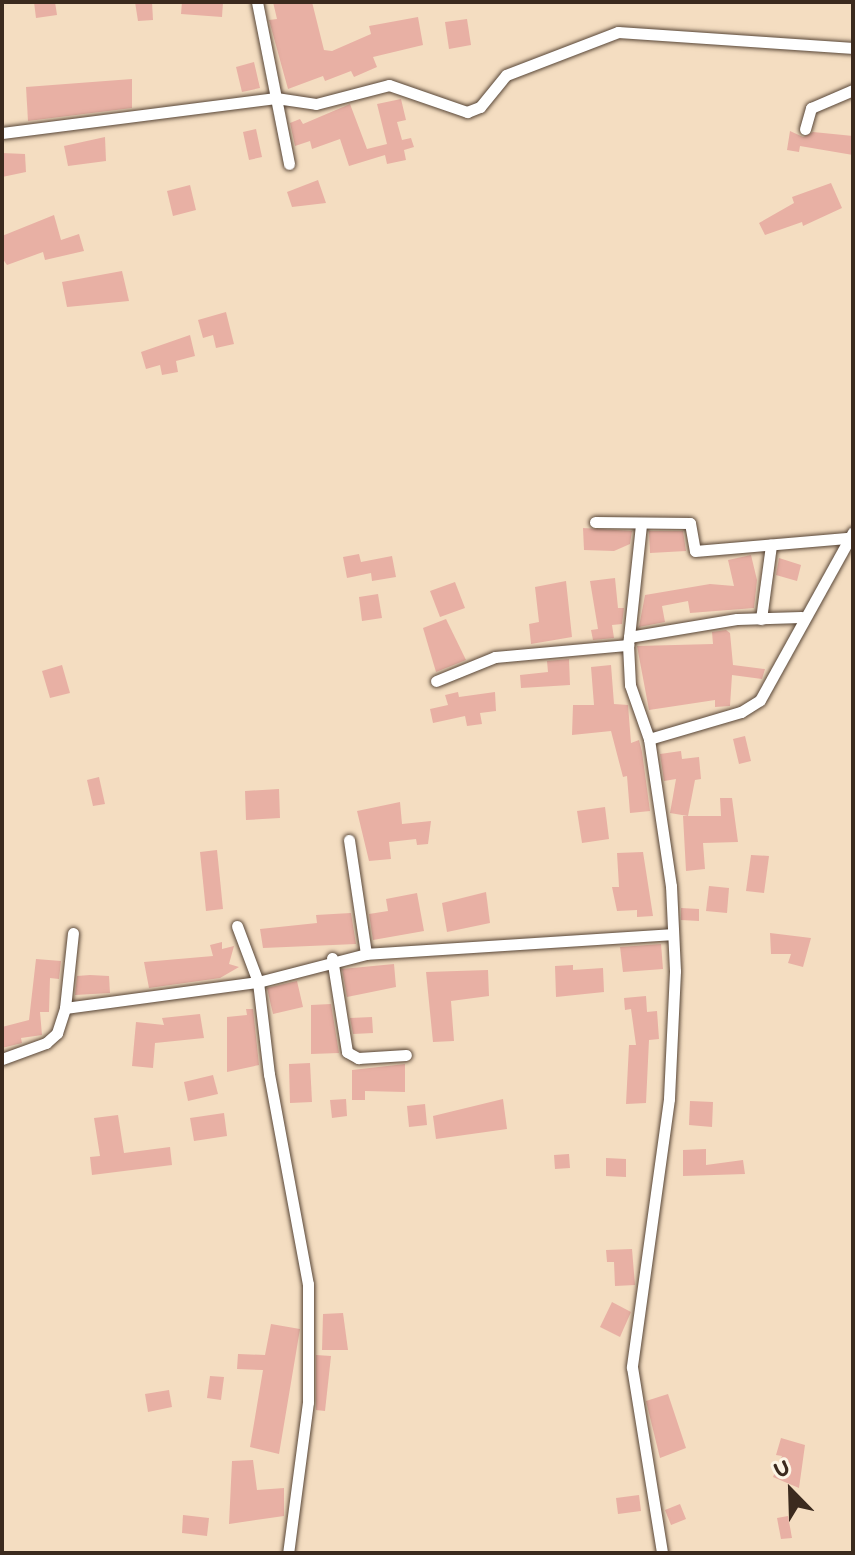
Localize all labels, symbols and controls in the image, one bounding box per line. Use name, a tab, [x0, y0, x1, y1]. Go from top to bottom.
north arrow	[751, 1451, 831, 1531]
text: U	[769, 1453, 793, 1484]

